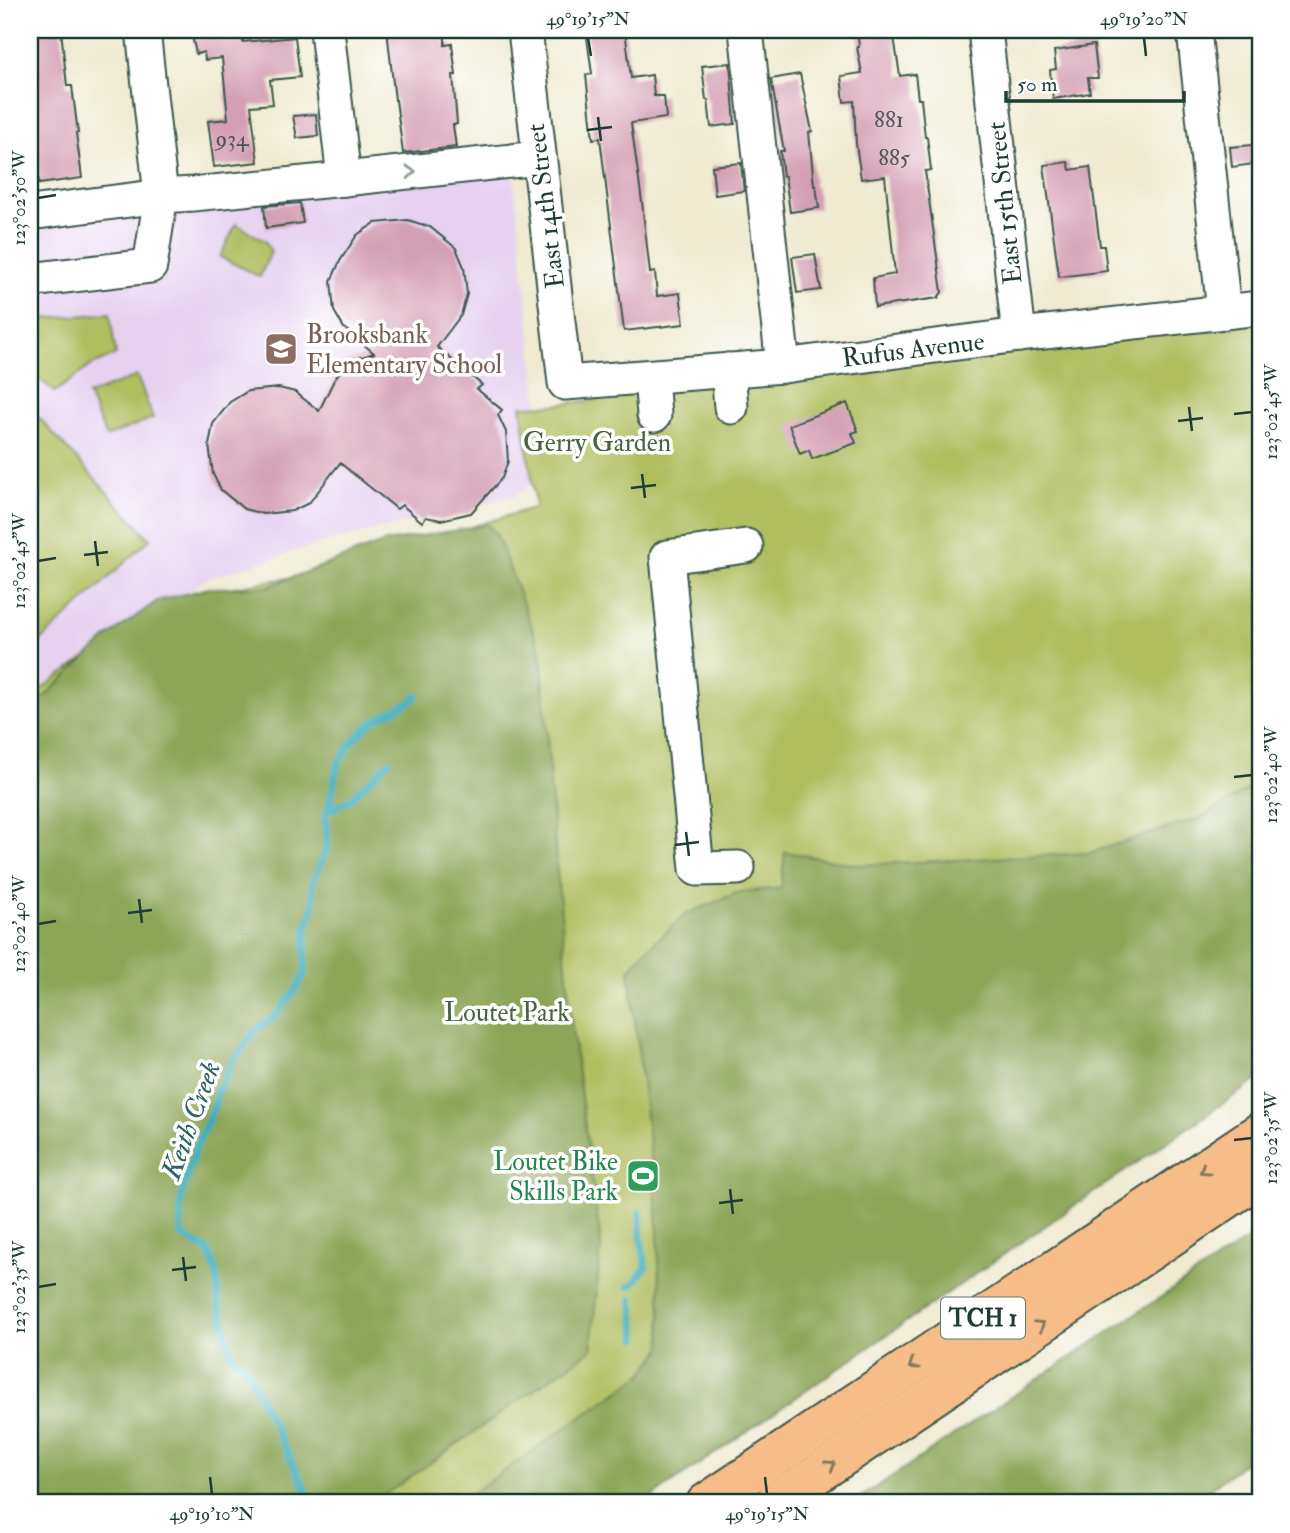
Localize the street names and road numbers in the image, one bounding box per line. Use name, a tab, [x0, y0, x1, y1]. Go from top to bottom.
street label: East 15th Street	[981, 120, 1029, 286]
street label: East 14th Street	[520, 122, 572, 290]
street label: Rufus Avenue	[840, 325, 986, 375]
road number: TCH 1	[941, 1298, 1025, 1338]

